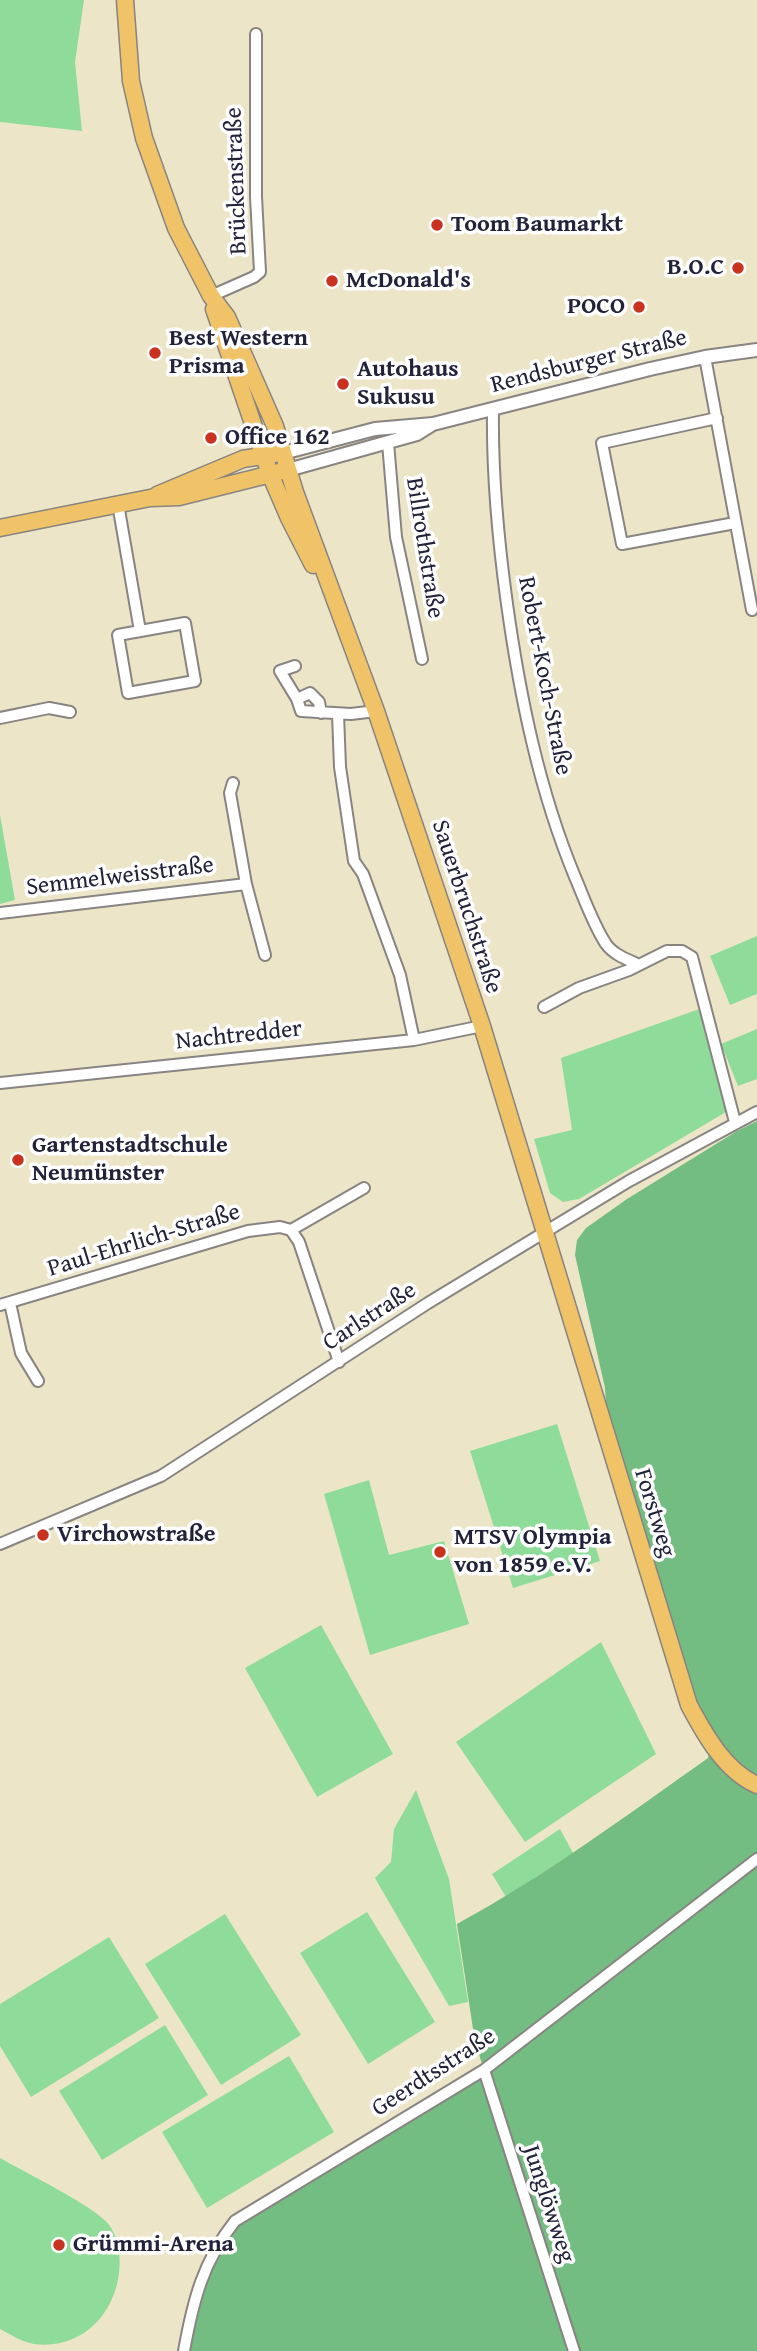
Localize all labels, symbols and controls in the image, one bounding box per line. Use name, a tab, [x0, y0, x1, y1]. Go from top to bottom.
street label: Brückenstraße	[220, 107, 254, 255]
place label: Toom Baumarkt	[451, 211, 623, 239]
marker: Toom Baumarkt	[429, 217, 445, 233]
place label: B.O.C	[667, 254, 724, 282]
marker: B.O.C	[730, 260, 746, 276]
place label: McDonald's	[346, 267, 471, 295]
marker: McDonald's	[324, 273, 340, 289]
place label: POCO	[567, 293, 625, 321]
marker: POCO	[631, 299, 647, 315]
street label: Rendsburger Straße	[488, 324, 690, 400]
place label: Best Western Prisma	[169, 325, 308, 381]
marker: Best Western Prisma	[147, 345, 163, 361]
place label: Autohaus Sukusu	[357, 356, 459, 412]
marker: Autohaus Sukusu	[335, 376, 351, 392]
place label: Office 162	[225, 424, 330, 452]
marker: Office 162	[203, 430, 219, 446]
street label: Billrothstraße	[399, 476, 449, 620]
street label: Robert-Koch-Straße	[511, 574, 577, 778]
street label: Sauerbruchstraße	[424, 817, 508, 997]
street label: Semmelweisstraße	[25, 851, 215, 903]
street label: Nachtredder	[174, 1015, 304, 1057]
place label: Gartenstadtschule Neumünster	[32, 1132, 228, 1188]
marker: Gartenstadtschule Neumünster	[10, 1152, 26, 1168]
street label: Paul-Ehrlich-Straße	[44, 1198, 244, 1284]
street label: Carlstraße	[318, 1276, 422, 1358]
street label: Forstweg	[627, 1465, 681, 1561]
place label: Virchowstraße	[57, 1521, 216, 1549]
place label: MTSV Olympia von 1859 e.V.	[454, 1524, 612, 1580]
marker: Virchowstraße	[35, 1527, 51, 1543]
marker: MTSV Olympia von 1859 e.V.	[432, 1544, 448, 1560]
street label: Geerdtsstraße	[367, 2022, 501, 2124]
street label: Junglöwweg	[515, 2142, 581, 2266]
place label: Grümmi-Arena	[73, 2231, 234, 2259]
marker: Grümmi-Arena	[51, 2237, 67, 2253]

